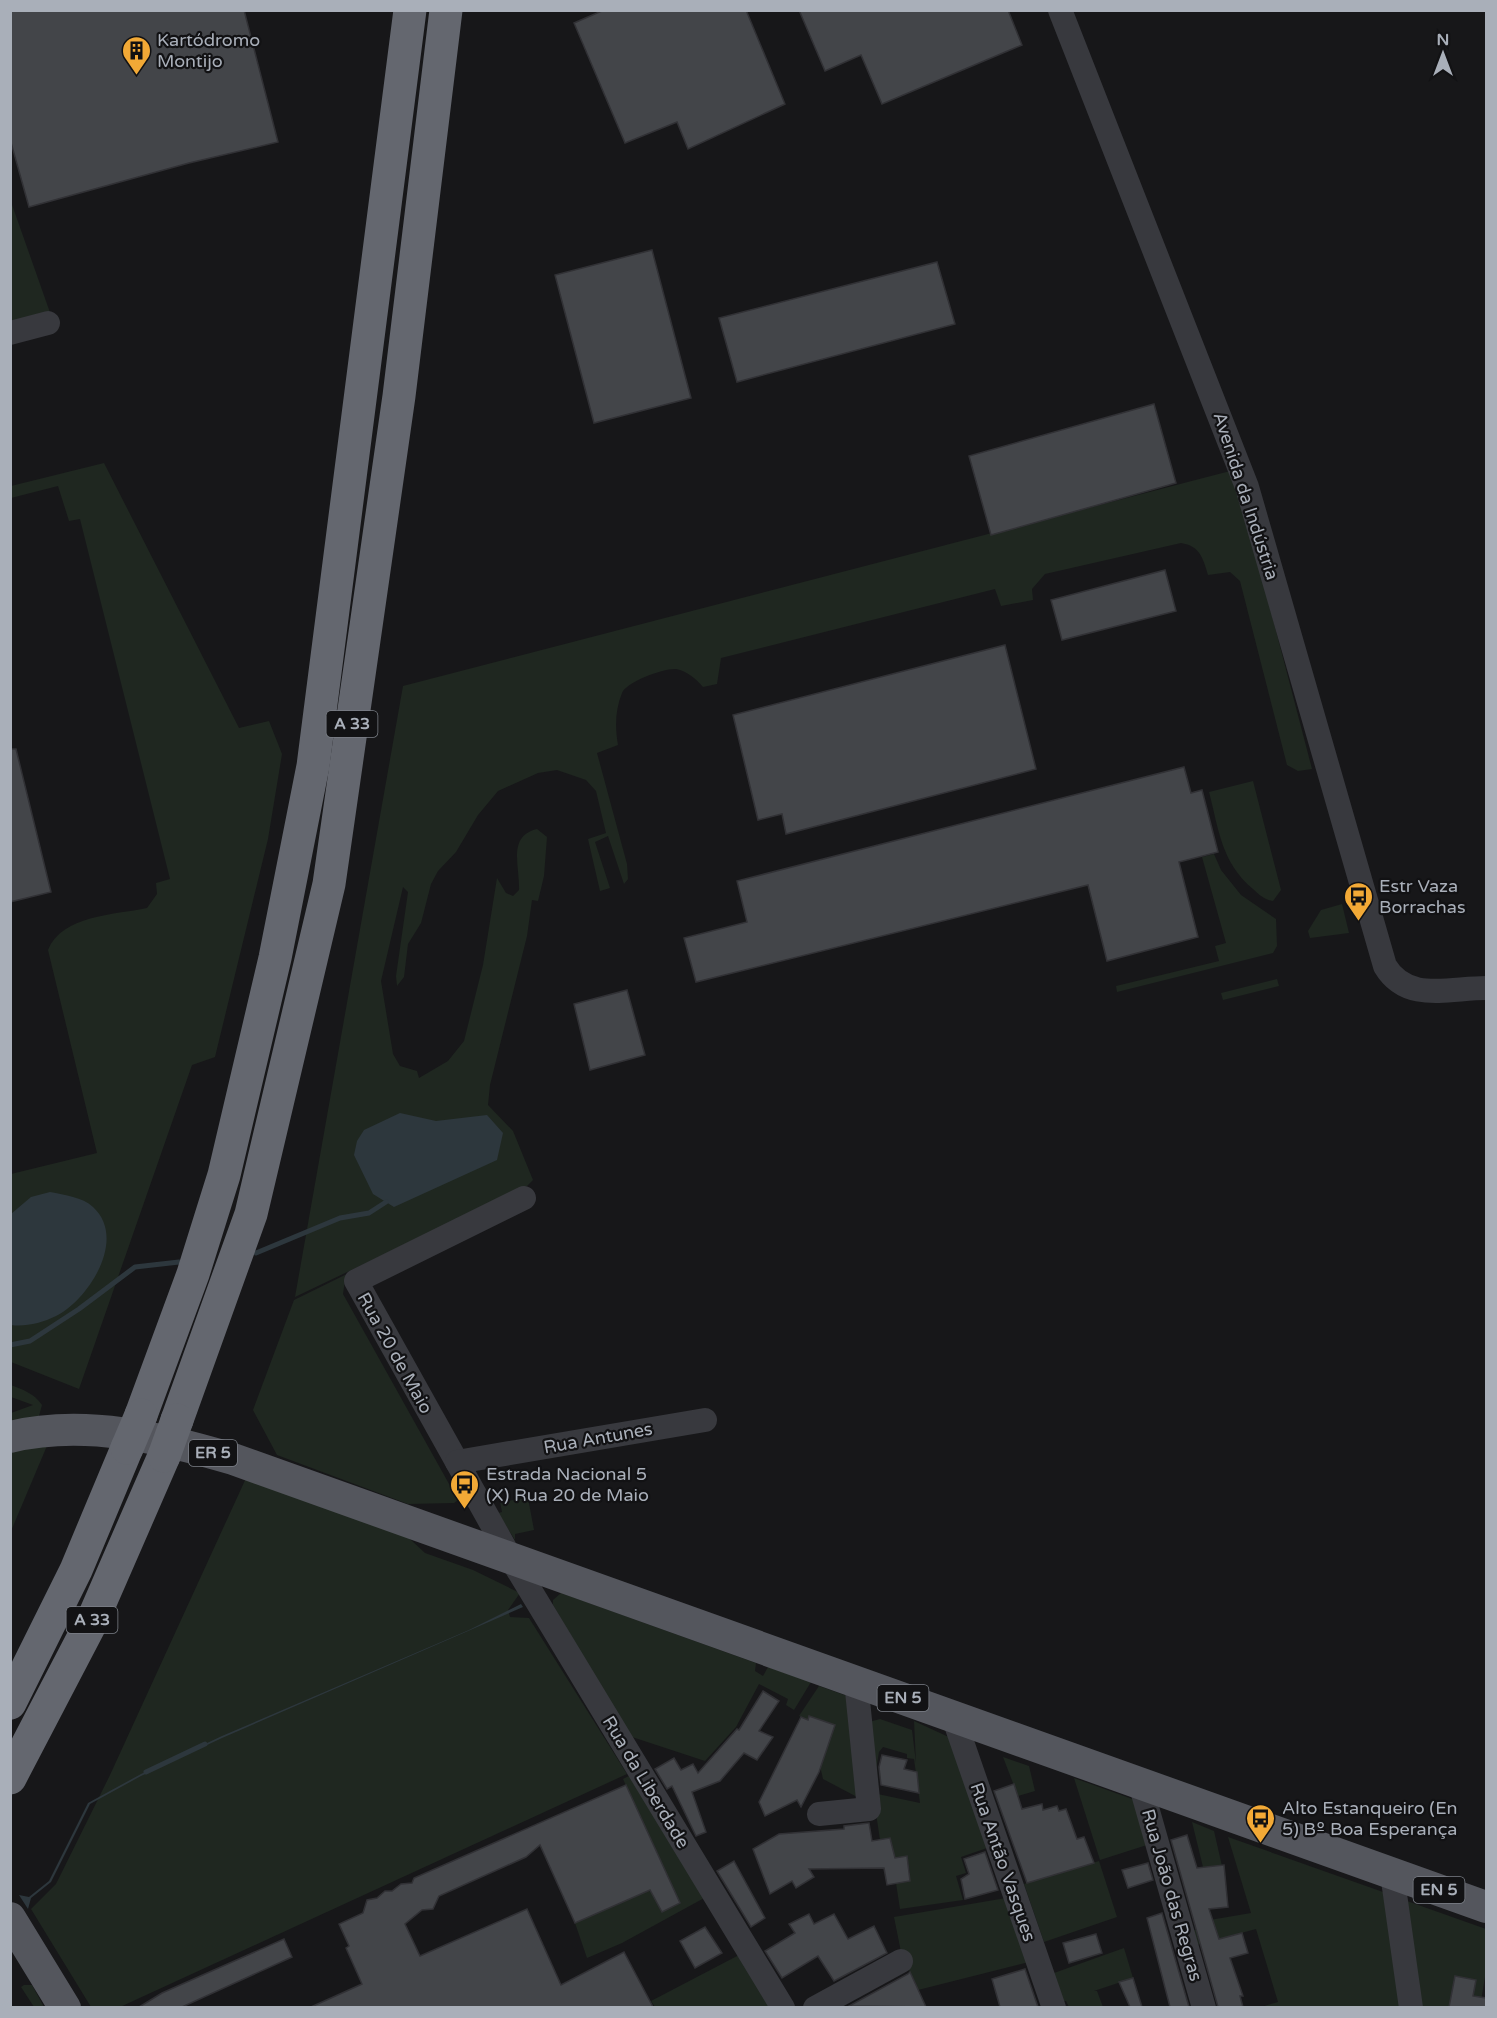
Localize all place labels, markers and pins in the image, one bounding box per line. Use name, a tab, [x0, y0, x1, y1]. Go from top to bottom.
place label: Kartódromo Montijo	[157, 29, 260, 72]
building icon: Kartódromo Montijo	[120, 34, 152, 76]
place label: Estr Vaza Borrachas	[1379, 875, 1466, 918]
bus stop icon: Estr Vaza Borrachas	[1342, 880, 1374, 922]
place label: Estrada Nacional 5 (X) Rua 20 de Maio	[486, 1463, 649, 1506]
bus stop icon: Estrada Nacional 5 (X) Rua 20 de Maio	[449, 1468, 481, 1510]
place label: Alto Estanqueiro (En 5) Bº Boa Esperança	[1282, 1797, 1458, 1840]
bus stop icon: Alto Estanqueiro (En 5) Bº Boa Esperança	[1245, 1802, 1277, 1844]

